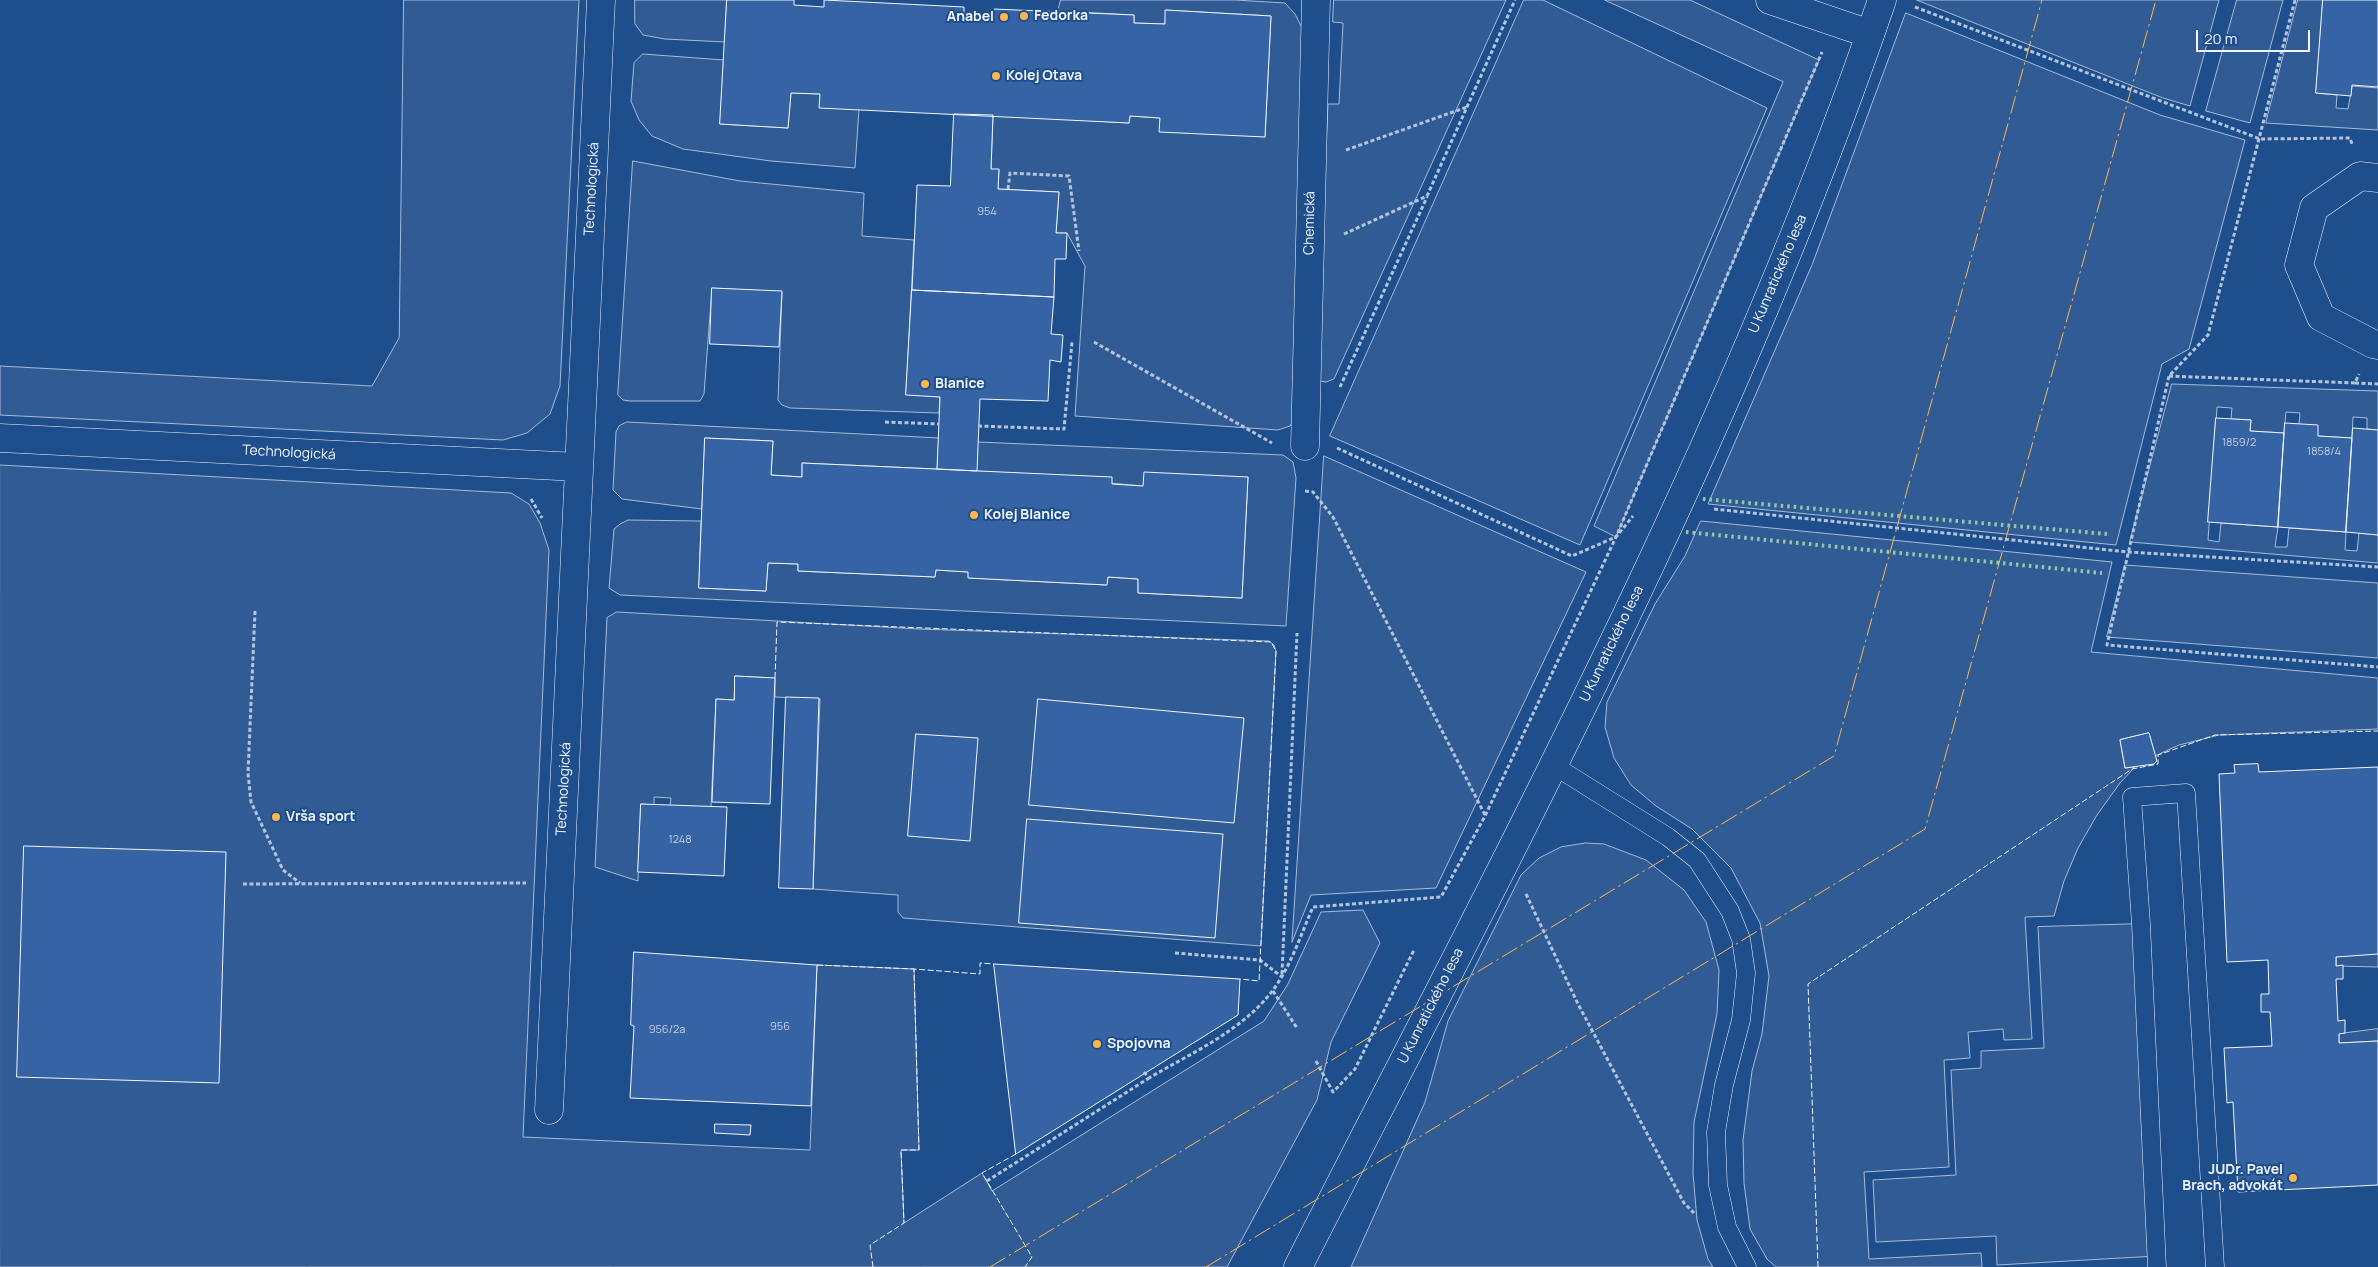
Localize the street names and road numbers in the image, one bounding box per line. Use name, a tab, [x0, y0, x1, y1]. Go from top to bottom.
street label: Technologická	[581, 142, 603, 236]
street label: Chemická	[1301, 191, 1319, 255]
street label: U Kunratického lesa	[1745, 212, 1811, 336]
street label: Technologická	[242, 442, 336, 464]
street label: U Kunratického lesa	[1577, 583, 1647, 705]
street label: Technologická	[553, 742, 575, 836]
street label: U Kunratického lesa	[1395, 946, 1467, 1066]

